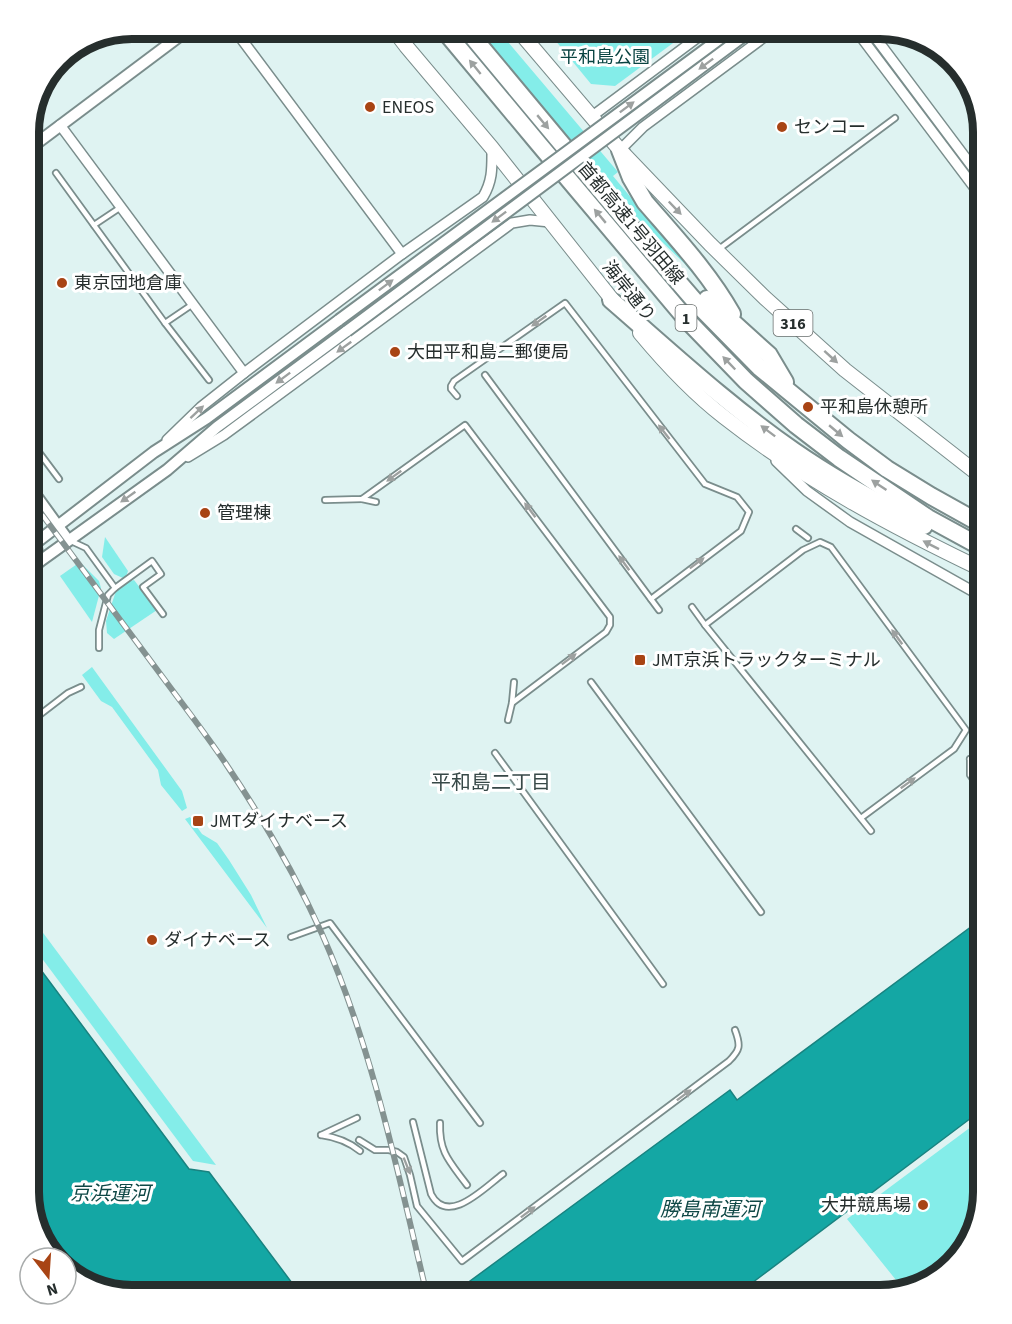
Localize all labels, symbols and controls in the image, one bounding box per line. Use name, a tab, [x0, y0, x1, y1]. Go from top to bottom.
park label: 平和島公園	[560, 45, 650, 70]
one-way arrow	[699, 57, 714, 69]
one-way arrow	[468, 59, 481, 75]
place label: ENEOS	[382, 95, 434, 120]
marker: ENEOS	[363, 100, 377, 114]
one-way arrow	[618, 101, 634, 113]
one-way arrow	[537, 114, 550, 130]
place label: センコー	[794, 115, 866, 140]
marker: センコー	[775, 120, 789, 134]
street label: 首都高速1号羽田線	[572, 157, 689, 290]
one-way arrow	[667, 200, 681, 214]
one-way arrow	[593, 208, 606, 224]
one-way arrow	[492, 211, 507, 223]
street label: 海岸通り	[596, 255, 661, 327]
place label: 東京団地倉庫	[74, 271, 182, 296]
marker: 東京団地倉庫	[55, 276, 69, 290]
one-way arrow	[378, 280, 393, 292]
road number: 1	[676, 305, 696, 331]
road number: 316	[774, 310, 812, 336]
one-way arrow	[531, 315, 547, 327]
place label: 大田平和島二郵便局	[407, 340, 569, 365]
one-way arrow	[336, 341, 352, 353]
marker: 大田平和島二郵便局	[388, 345, 402, 359]
one-way arrow	[823, 350, 838, 363]
one-way arrow	[722, 356, 736, 370]
one-way arrow	[275, 372, 291, 384]
place label: 平和島休憩所	[820, 395, 928, 420]
marker: 平和島休憩所	[801, 400, 815, 414]
one-way arrow	[189, 405, 204, 419]
one-way arrow	[658, 424, 671, 440]
one-way arrow	[828, 424, 844, 437]
one-way arrow	[760, 425, 776, 438]
one-way arrow	[386, 470, 402, 482]
one-way arrow	[871, 480, 888, 491]
one-way arrow	[121, 491, 137, 503]
place label: 管理棟	[217, 501, 271, 526]
one-way arrow	[525, 503, 537, 518]
marker: 管理棟	[198, 506, 212, 520]
one-way arrow	[922, 540, 939, 550]
one-way arrow	[618, 555, 630, 571]
one-way arrow	[690, 558, 705, 570]
one-way arrow	[891, 629, 904, 645]
place label: JMT京浜トラックターミナル	[652, 648, 881, 673]
marker: JMT京浜トラックターミナル	[633, 653, 647, 667]
one-way arrow	[562, 654, 577, 666]
district label: 平和島二丁目	[431, 769, 551, 797]
one-way arrow	[899, 777, 915, 789]
place label: JMTダイナベース	[210, 809, 348, 834]
marker: JMTダイナベース	[191, 814, 205, 828]
place label: ダイナベース	[164, 928, 271, 953]
marker: ダイナベース	[145, 933, 159, 947]
one-way arrow	[675, 1089, 691, 1101]
one-way arrow	[403, 1157, 412, 1175]
water label: 京浜運河	[70, 1180, 154, 1208]
place label: 大井競馬場	[821, 1193, 911, 1218]
water label: 勝島南運河	[660, 1196, 764, 1224]
marker: 大井競馬場	[916, 1198, 930, 1212]
one-way arrow	[519, 1206, 535, 1218]
north arrow	[18, 1246, 78, 1306]
text: N	[44, 1277, 60, 1301]

